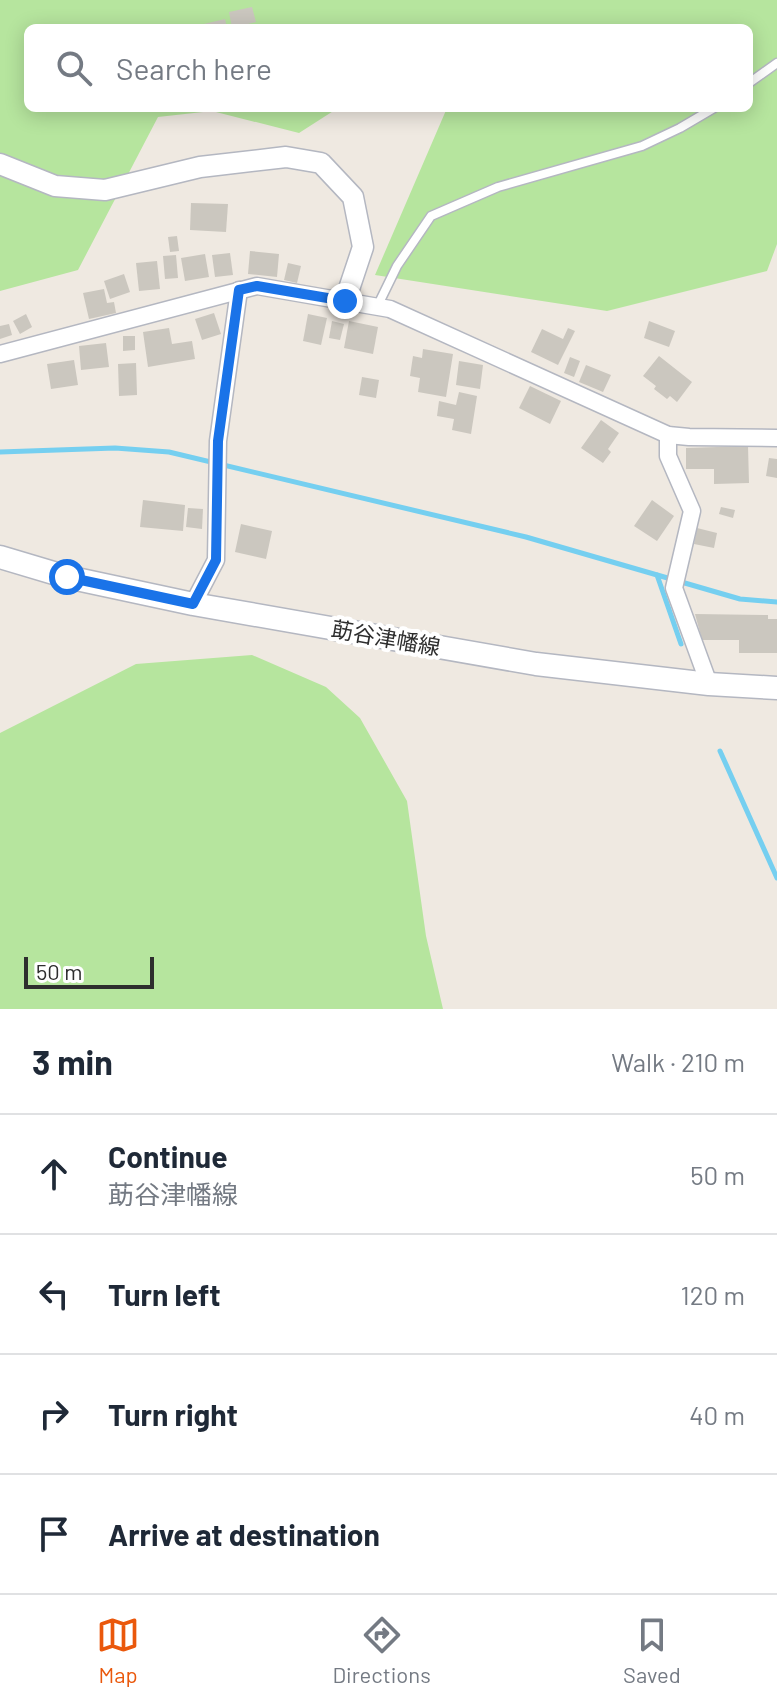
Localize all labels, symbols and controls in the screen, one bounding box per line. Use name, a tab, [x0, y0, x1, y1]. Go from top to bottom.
search box	[24, 24, 753, 112]
icon: search	[52, 46, 96, 90]
text: Search here	[116, 50, 272, 86]
route end	[327, 283, 363, 319]
route start	[49, 559, 85, 595]
street label: 莇谷津幡線	[330, 615, 442, 659]
scale bar	[24, 953, 154, 989]
text: 50 m	[36, 958, 82, 984]
text: 3 min	[32, 1041, 113, 1082]
text: Walk · 210 m	[611, 1046, 745, 1077]
text: Continue	[108, 1138, 228, 1174]
icon: ahead	[32, 1152, 76, 1196]
text: 50 m	[690, 1159, 745, 1190]
text: 莇谷津幡線	[108, 1178, 238, 1209]
icon: left	[32, 1272, 76, 1316]
text: Turn left	[108, 1276, 221, 1312]
text: 120 m	[681, 1279, 745, 1310]
icon: right	[32, 1392, 76, 1436]
text: Turn right	[108, 1396, 238, 1432]
text: 40 m	[689, 1399, 745, 1430]
icon: arrive	[32, 1512, 76, 1556]
text: Arrive at destination	[108, 1516, 380, 1552]
tab: Map	[96, 1613, 140, 1687]
tab: Directions	[332, 1613, 431, 1687]
tab: Saved	[623, 1613, 681, 1687]

